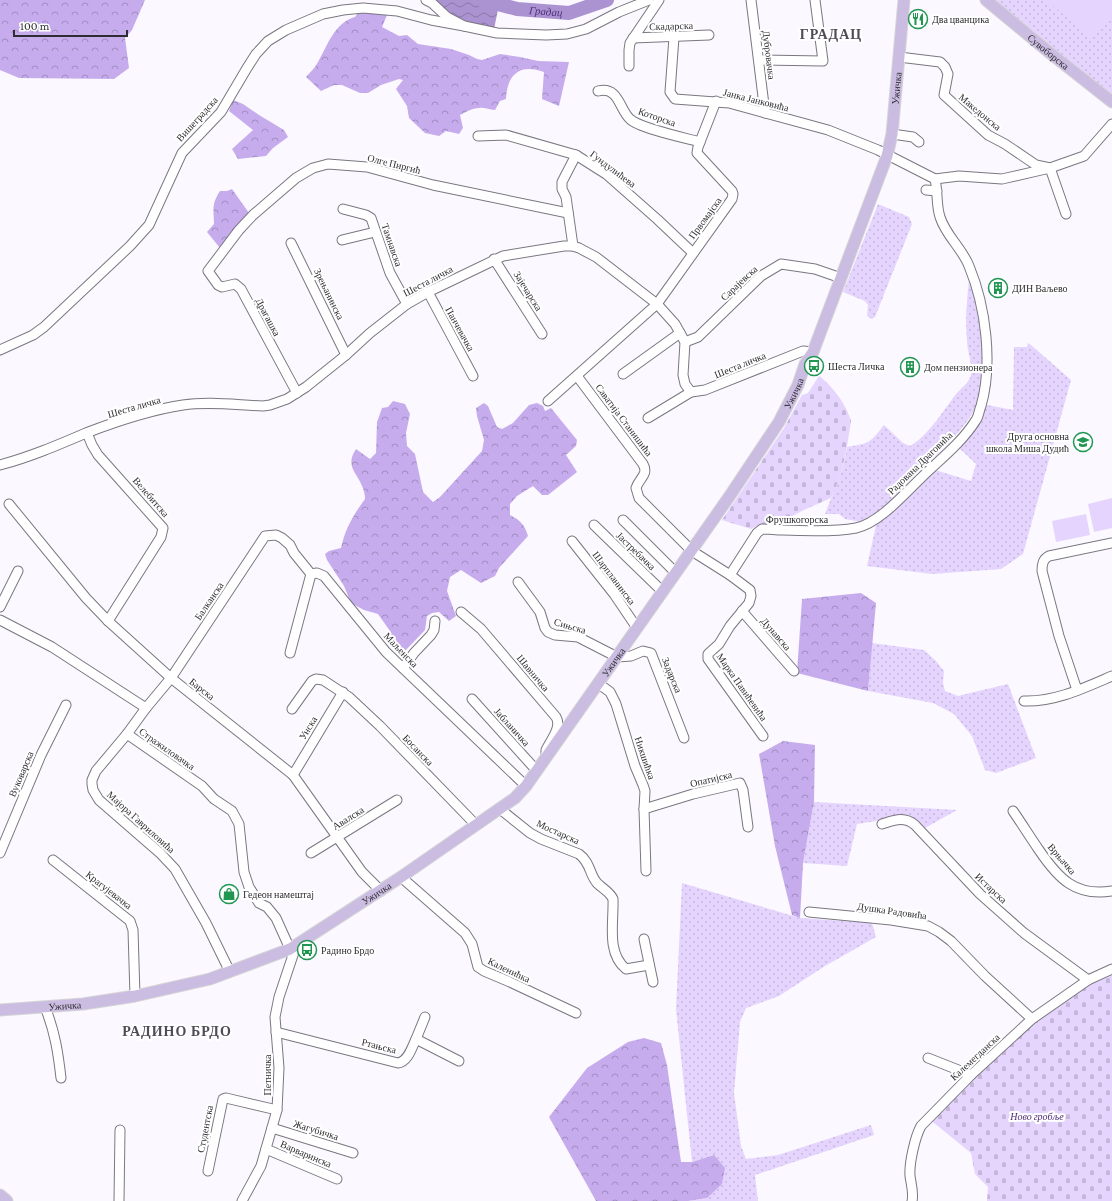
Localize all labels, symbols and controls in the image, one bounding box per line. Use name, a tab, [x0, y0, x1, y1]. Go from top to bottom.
water label: Градац	[528, 4, 563, 19]
restaurant icon: Два цванцика	[907, 8, 929, 30]
scale bar	[14, 12, 127, 38]
place label: Два цванцика	[932, 14, 990, 25]
text: 100 m	[20, 19, 50, 33]
street label: Скадарска	[649, 20, 694, 32]
district label: ГРАДАЦ	[800, 26, 862, 42]
street label: Дубровачка	[761, 30, 778, 81]
street label: Сувоборска	[1026, 32, 1072, 72]
street label: Ужичка	[889, 71, 903, 105]
street label: Јанка Јанковића	[722, 87, 790, 114]
street label: Македонска	[957, 91, 1004, 133]
street label: Вишеградска	[174, 94, 220, 144]
street label: Которска	[637, 105, 678, 129]
street label: Гундулићева	[588, 148, 638, 190]
street label: Олге Пиргић	[366, 152, 422, 176]
street label: Првомајска	[686, 195, 724, 241]
street label: Тамнавска	[380, 222, 405, 268]
street label: Шеста личка	[401, 263, 455, 299]
street label: Сарајевска	[718, 263, 760, 303]
street label: Зрењанинска	[312, 267, 346, 322]
street label: Зајечарска	[512, 269, 545, 313]
building icon: ДИН Ваљево	[987, 277, 1009, 299]
place label: ДИН Ваљево	[1012, 283, 1068, 294]
street label: Драгашка	[253, 296, 283, 338]
street label: Панчевачка	[443, 305, 477, 354]
street label: Шеста личка	[713, 349, 768, 380]
bus stop icon: Шеста Личка	[803, 355, 825, 377]
building icon: Дом пензионера	[899, 356, 921, 378]
place label: Шеста Личка	[828, 361, 885, 372]
place label: Дом пензионера	[924, 362, 993, 373]
street label: Ужичка	[781, 376, 806, 410]
street label: Саватија Станишића	[593, 382, 655, 459]
street label: Шеста личка	[106, 394, 162, 420]
street label: Радована Драговића	[885, 429, 955, 497]
place label: Друга основна школа Миша Дудић	[986, 431, 1070, 454]
school or university icon: Друга основна школа Миша Дудић	[1072, 431, 1094, 453]
street label: Велебитска	[131, 475, 172, 520]
street label: Фрушкогорска	[766, 514, 829, 525]
street label: Јастребачка	[614, 530, 658, 573]
street label: Шарпланинска	[590, 549, 638, 607]
street label: Балканска	[192, 579, 226, 622]
street label: Дунавска	[759, 615, 794, 653]
street label: Сињска	[553, 616, 588, 636]
street label: Маљенска	[382, 630, 421, 670]
street label: Ужичка	[599, 645, 627, 679]
street label: Марка Павићевића	[715, 651, 770, 723]
street label: Шавничка	[515, 653, 552, 694]
street label: Задарска	[660, 656, 684, 695]
street label: Барска	[187, 676, 217, 703]
street label: Јабланичка	[492, 706, 532, 749]
street label: Унска	[297, 714, 319, 742]
street label: Стражиловачка	[137, 726, 197, 773]
street label: Босанска	[401, 732, 436, 768]
street label: Никшићка	[633, 735, 658, 781]
street label: Вуковарска	[6, 749, 36, 798]
street label: Опатијска	[689, 769, 734, 789]
street label: Мајора Гавриловића	[105, 789, 177, 856]
street label: Авалска	[330, 804, 366, 832]
street label: Мостарска	[535, 818, 582, 847]
street label: Врњачка	[1046, 841, 1079, 877]
street label: Крагујевачка	[84, 869, 135, 912]
street label: Истарска	[973, 871, 1009, 906]
street label: Ужичка	[360, 879, 393, 907]
shop icon: Гедеон намештај	[218, 883, 240, 905]
place label: Гедеон намештај	[243, 889, 314, 900]
street label: Душка Радовића	[856, 901, 928, 921]
bus stop icon: Радино Брдо	[296, 939, 318, 961]
place label: Радино Брдо	[321, 945, 374, 956]
street label: Каленићка	[486, 955, 532, 985]
street label: Ужичка	[48, 999, 82, 1012]
district label: РАДИНО БРДО	[122, 1023, 232, 1039]
street label: Калемегданска	[948, 1031, 1002, 1083]
street label: Ртањска	[361, 1036, 398, 1056]
street label: Петничка	[262, 1054, 273, 1095]
street label: Студентска	[195, 1104, 215, 1154]
park label: Ново гробље	[1009, 1111, 1064, 1122]
street label: Жагубичка	[292, 1118, 340, 1142]
street label: Варваринска	[279, 1138, 334, 1170]

